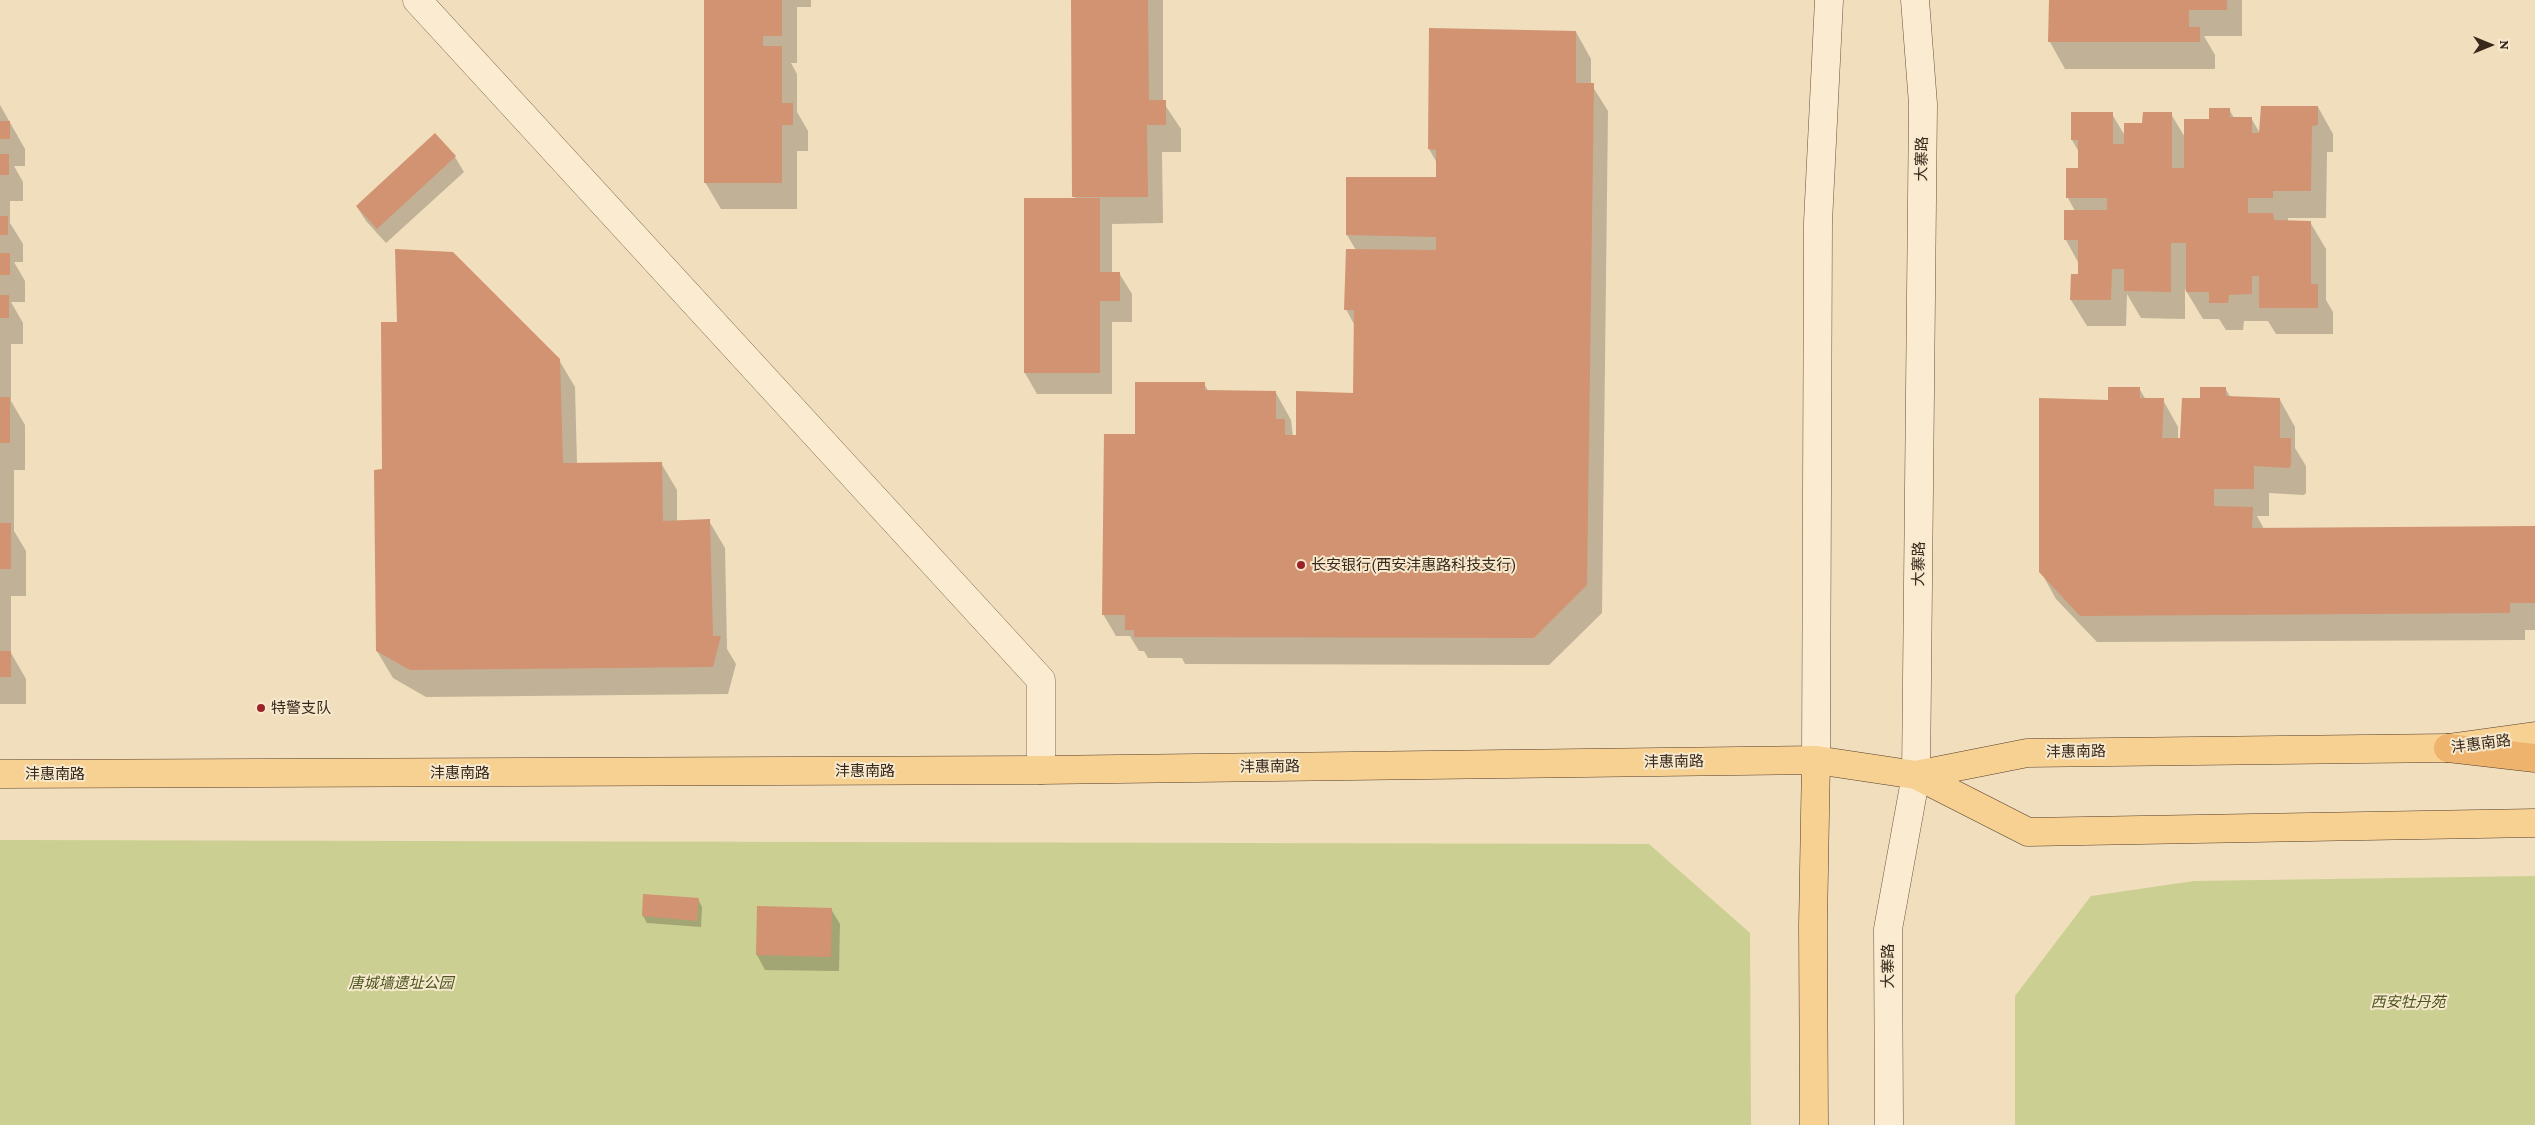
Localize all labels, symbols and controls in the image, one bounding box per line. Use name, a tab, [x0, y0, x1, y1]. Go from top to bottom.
north arrow	[2465, 20, 2515, 70]
text: N	[2497, 40, 2513, 50]
street label: 大寨路	[1913, 136, 1931, 182]
street label: 大寨路	[1910, 541, 1928, 587]
place label: 长安银行(西安沣惠路科技支行)	[1311, 556, 1517, 574]
marker: 长安银行(西安沣惠路科技支行)	[1295, 559, 1307, 571]
place label: 特警支队	[271, 699, 331, 717]
marker: 特警支队	[255, 702, 267, 714]
street label: 沣惠南路	[2450, 731, 2512, 757]
street label: 沣惠南路	[2046, 742, 2106, 762]
street label: 沣惠南路	[1644, 752, 1704, 772]
street label: 沣惠南路	[1240, 757, 1300, 777]
street label: 沣惠南路	[835, 762, 895, 780]
street label: 沣惠南路	[430, 764, 490, 782]
street label: 沣惠南路	[25, 765, 85, 783]
street label: 大寨路	[1879, 944, 1897, 988]
park label: 唐城墙遗址公园	[349, 974, 453, 992]
park label: 西安牡丹苑	[2371, 993, 2445, 1011]

